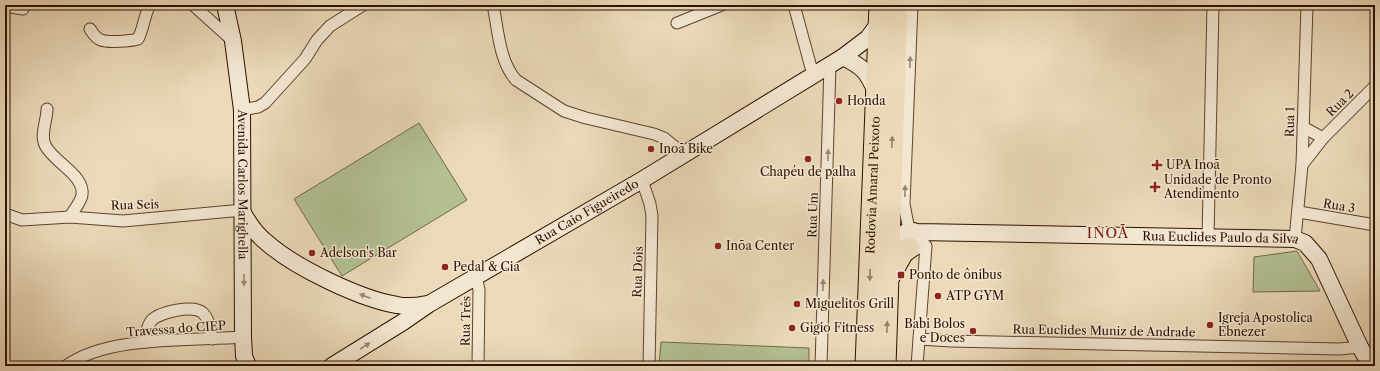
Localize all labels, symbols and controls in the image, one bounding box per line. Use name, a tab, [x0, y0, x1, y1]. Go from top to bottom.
one-way arrow	[906, 56, 913, 68]
street label: Rua 2	[1323, 86, 1356, 119]
place label: Honda	[847, 93, 886, 108]
marker: Honda	[834, 96, 844, 106]
street label: Rua 1	[1282, 107, 1297, 137]
street label: Avenida Carlos Marighella	[235, 108, 251, 260]
street label: Rodovia Amaral Peixoto	[862, 116, 883, 254]
one-way arrow	[889, 136, 896, 148]
place label: Inoã Bike	[659, 141, 713, 156]
marker: Inoã Bike	[646, 144, 656, 154]
one-way arrow	[824, 149, 831, 161]
marker: Chapéu de palha	[803, 154, 813, 164]
place label: UPA Inoã	[1166, 157, 1221, 172]
marker: UPA Inoã	[1151, 159, 1163, 171]
place label: Chapéu de palha	[760, 164, 857, 179]
place label: Unidade de Pronto Atendimento	[1163, 172, 1272, 201]
street label: Rua Caio Figueiredo	[532, 176, 641, 248]
marker: Unidade de Pronto Atendimento	[1149, 181, 1161, 193]
one-way arrow	[902, 184, 908, 197]
street label: Rua Um	[804, 192, 821, 238]
street label: Rua 3	[1322, 195, 1356, 216]
street label: Rua Seis	[111, 196, 159, 213]
district label: INOÃ	[1087, 223, 1129, 242]
street label: Rua Euclides Paulo da Silva	[1142, 228, 1302, 247]
place label: Inõa Center	[726, 238, 794, 253]
marker: Inõa Center	[713, 241, 723, 251]
place label: Adelson's Bar	[319, 245, 397, 260]
street label: Rua Dois	[629, 246, 646, 298]
marker: Adelson's Bar	[307, 248, 317, 258]
place label: Pedal & Cia	[453, 259, 521, 274]
marker: Pedal & Cia	[440, 262, 450, 272]
place label: Ponto de ônibus	[909, 267, 1002, 282]
one-way arrow	[867, 269, 873, 282]
marker: Ponto de ônibus	[896, 270, 906, 280]
one-way arrow	[241, 274, 247, 287]
one-way arrow	[820, 279, 827, 291]
place label: ATP GYM	[945, 288, 1004, 303]
marker: ATP GYM	[933, 291, 943, 301]
one-way arrow	[358, 292, 370, 298]
street label: Rua Três	[458, 296, 473, 346]
place label: Miguelitos Grill	[805, 296, 894, 311]
marker: Miguelitos Grill	[792, 299, 802, 309]
place label: Igreja Apostolica Ebnezer	[1218, 310, 1314, 339]
place label: Babi Bolos e Doces	[904, 316, 965, 345]
street label: Travessa do CIEP	[126, 318, 226, 339]
place label: Gigio Fitness	[800, 320, 874, 335]
marker: Igreja Apostolica Ebnezer	[1205, 320, 1215, 330]
one-way arrow	[883, 321, 890, 333]
street label: Rua Euclides Muniz de Andrade	[1012, 321, 1196, 340]
marker: Gigio Fitness	[787, 323, 797, 333]
marker: Babi Bolos e Doces	[968, 326, 978, 336]
one-way arrow	[359, 342, 371, 349]

